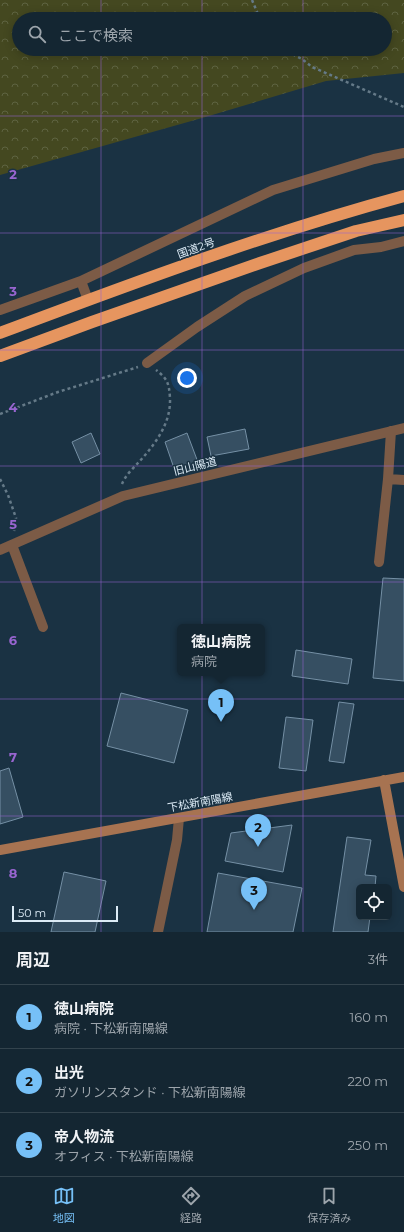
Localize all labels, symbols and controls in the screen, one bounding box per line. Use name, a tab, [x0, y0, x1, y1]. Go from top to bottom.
search box	[12, 12, 392, 56]
icon: search	[26, 23, 48, 45]
text: ここで検索	[58, 26, 133, 45]
text: 2	[9, 166, 17, 182]
street label: 国道2号	[175, 235, 217, 261]
text: 3	[8, 283, 17, 299]
your location	[177, 368, 197, 388]
text: 4	[9, 399, 18, 415]
street label: 旧山陽道	[172, 454, 218, 478]
text: 5	[9, 516, 17, 532]
popup	[177, 624, 265, 676]
text: 6	[9, 632, 18, 648]
text: 徳山病院	[191, 632, 251, 651]
text: 病院	[191, 653, 217, 669]
pin: 1	[208, 689, 234, 722]
text: 7	[9, 749, 17, 765]
street label: 下松新南陽線	[166, 789, 234, 815]
pin: 2	[245, 814, 271, 847]
text: 8	[9, 865, 18, 881]
pin: 3	[241, 877, 267, 910]
map controls	[356, 884, 392, 920]
button: locate	[356, 884, 392, 920]
scale bar	[12, 904, 118, 923]
text: 50 m	[18, 906, 46, 920]
text: 周辺	[16, 950, 50, 970]
text: 3件	[368, 951, 388, 967]
text: 徳山病院	[54, 999, 114, 1018]
text: 1	[26, 1009, 32, 1025]
text: 160 m	[350, 1009, 388, 1025]
text: 病院 · 下松新南陽線	[54, 1020, 168, 1036]
text: 出光	[54, 1063, 84, 1082]
text: 2	[25, 1073, 33, 1089]
text: 220 m	[347, 1073, 388, 1089]
text: ガソリンスタンド · 下松新南陽線	[54, 1084, 246, 1100]
text: 帝人物流	[54, 1127, 114, 1146]
text: 3	[25, 1137, 33, 1153]
text: 250 m	[347, 1137, 388, 1153]
text: オフィス · 下松新南陽線	[54, 1148, 194, 1164]
tab: 地図	[53, 1185, 75, 1225]
tab: 経路	[180, 1185, 202, 1225]
tab: 保存済み	[307, 1185, 351, 1225]

